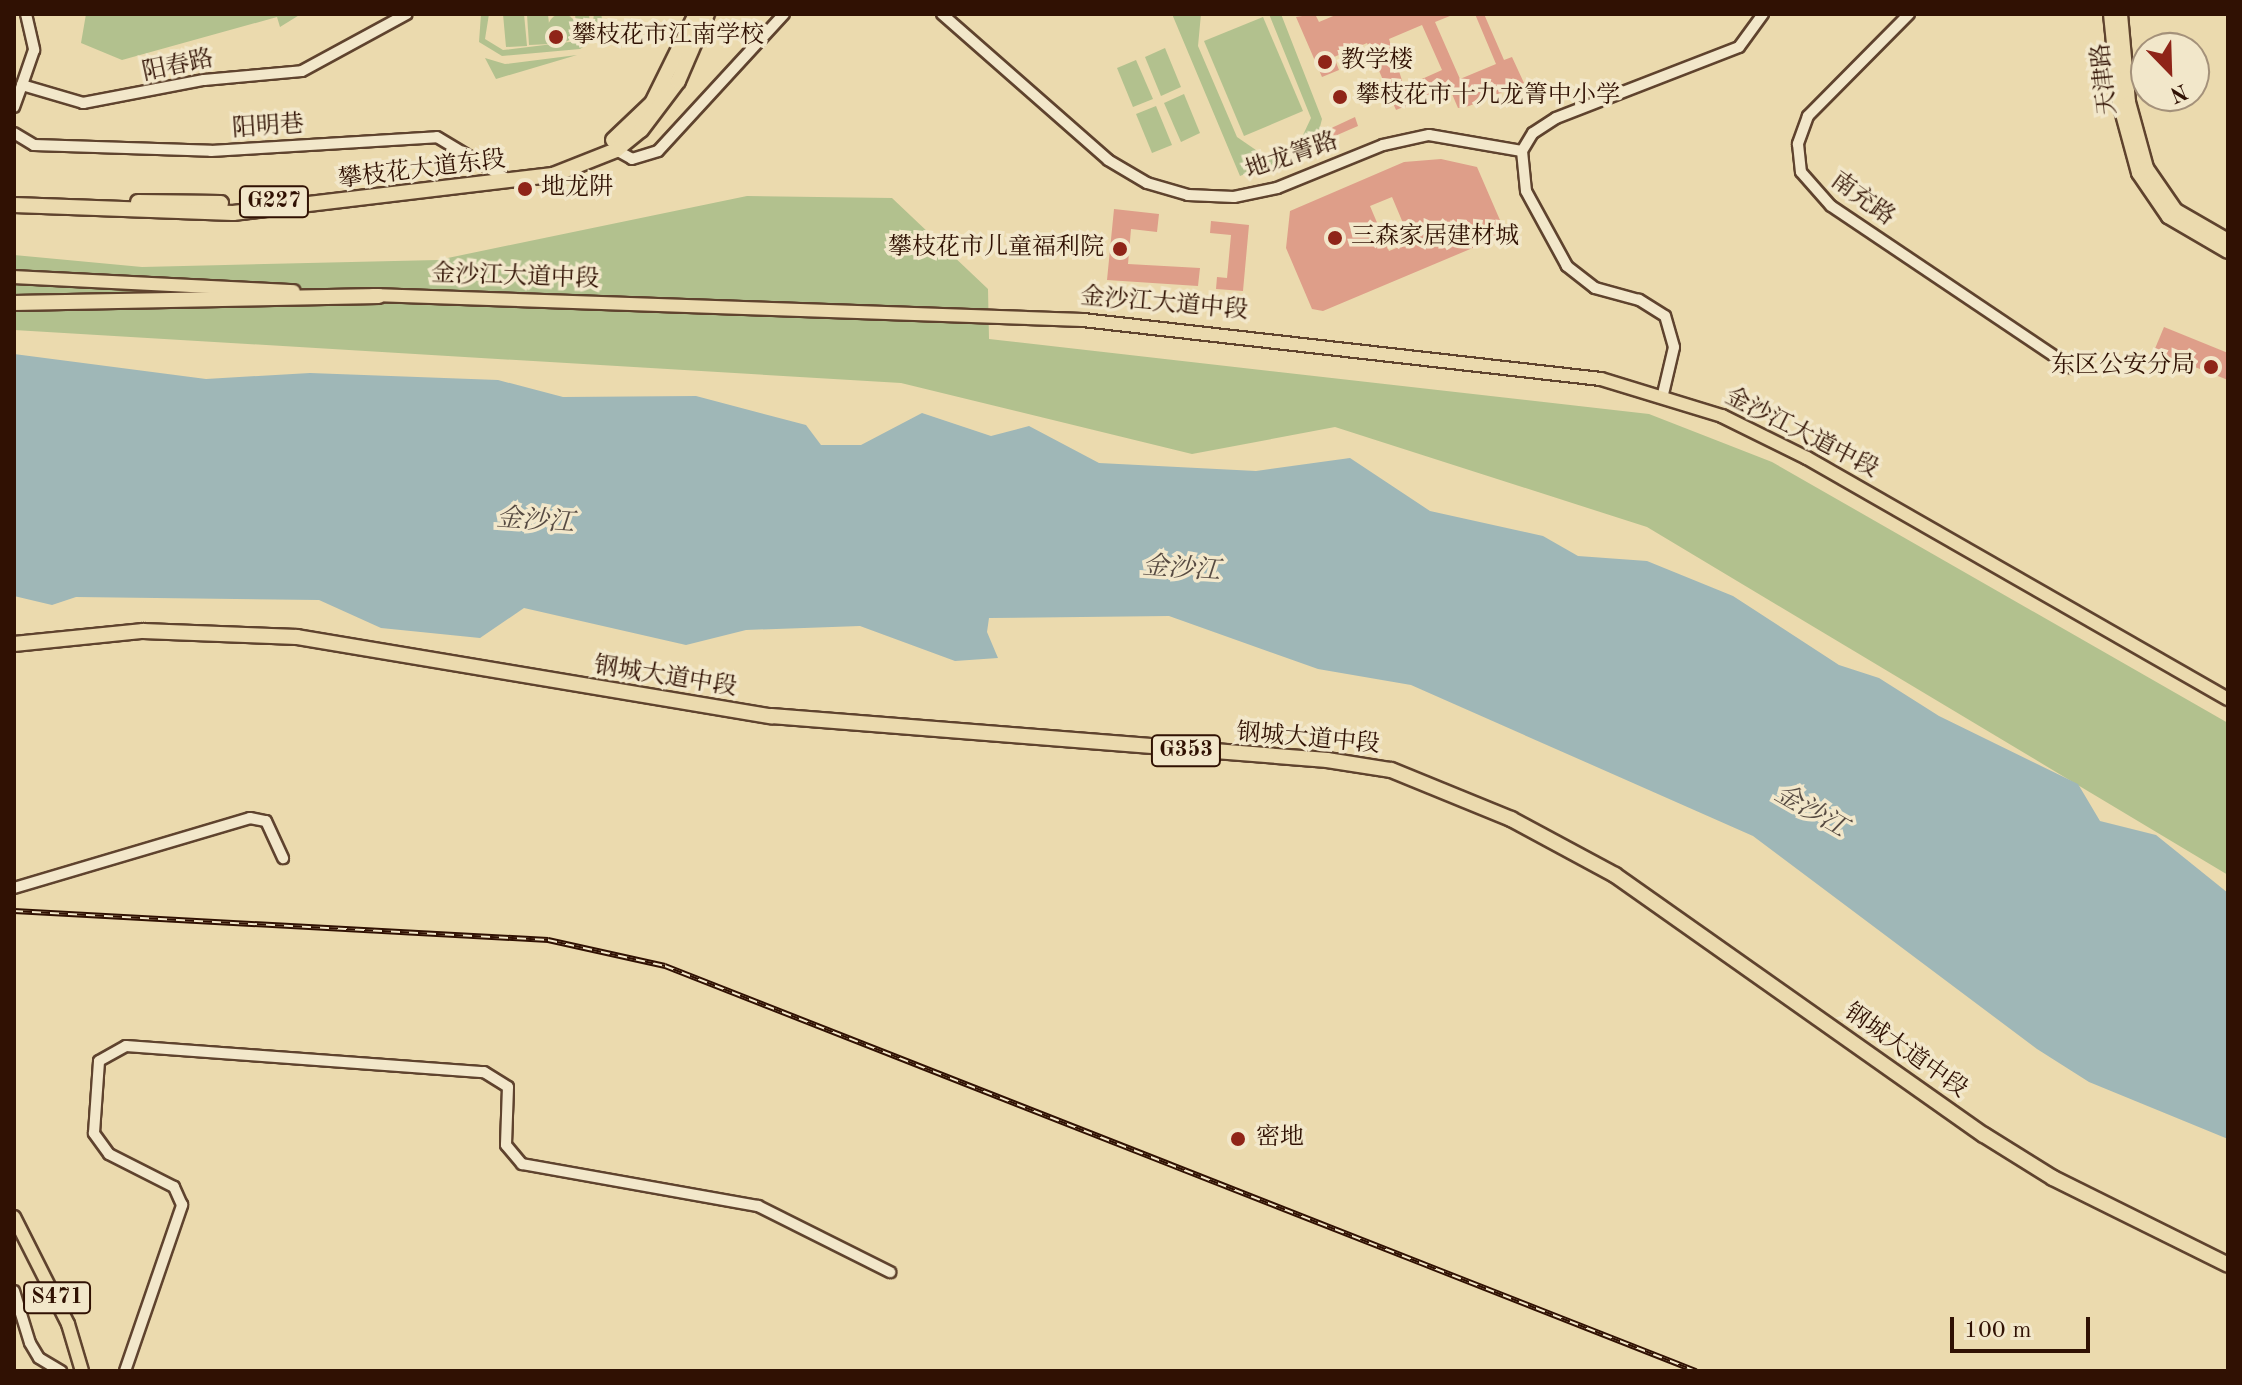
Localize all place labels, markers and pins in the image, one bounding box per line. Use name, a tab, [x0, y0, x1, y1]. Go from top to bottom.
place label: 攀枝花市江南学校	[572, 23, 764, 51]
marker: 攀枝花市江南学校	[547, 28, 565, 46]
place label: 教学楼	[1341, 48, 1413, 76]
marker: 教学楼	[1316, 53, 1334, 71]
place label: 攀枝花市十九龙箐中小学	[1356, 83, 1620, 111]
marker: 攀枝花市十九龙箐中小学	[1331, 88, 1349, 106]
place label: 地龙阱	[541, 175, 613, 203]
marker: 地龙阱	[516, 180, 534, 198]
place label: 三森家居建材城	[1351, 224, 1519, 252]
marker: 三森家居建材城	[1326, 229, 1344, 247]
place label: 攀枝花市儿童福利院	[888, 235, 1104, 263]
marker: 攀枝花市儿童福利院	[1111, 240, 1129, 258]
place label: 东区公安分局	[2051, 353, 2195, 381]
marker: 东区公安分局	[2202, 358, 2220, 376]
place label: 密地	[1256, 1125, 1304, 1153]
marker: 密地	[1227, 1128, 1249, 1150]

